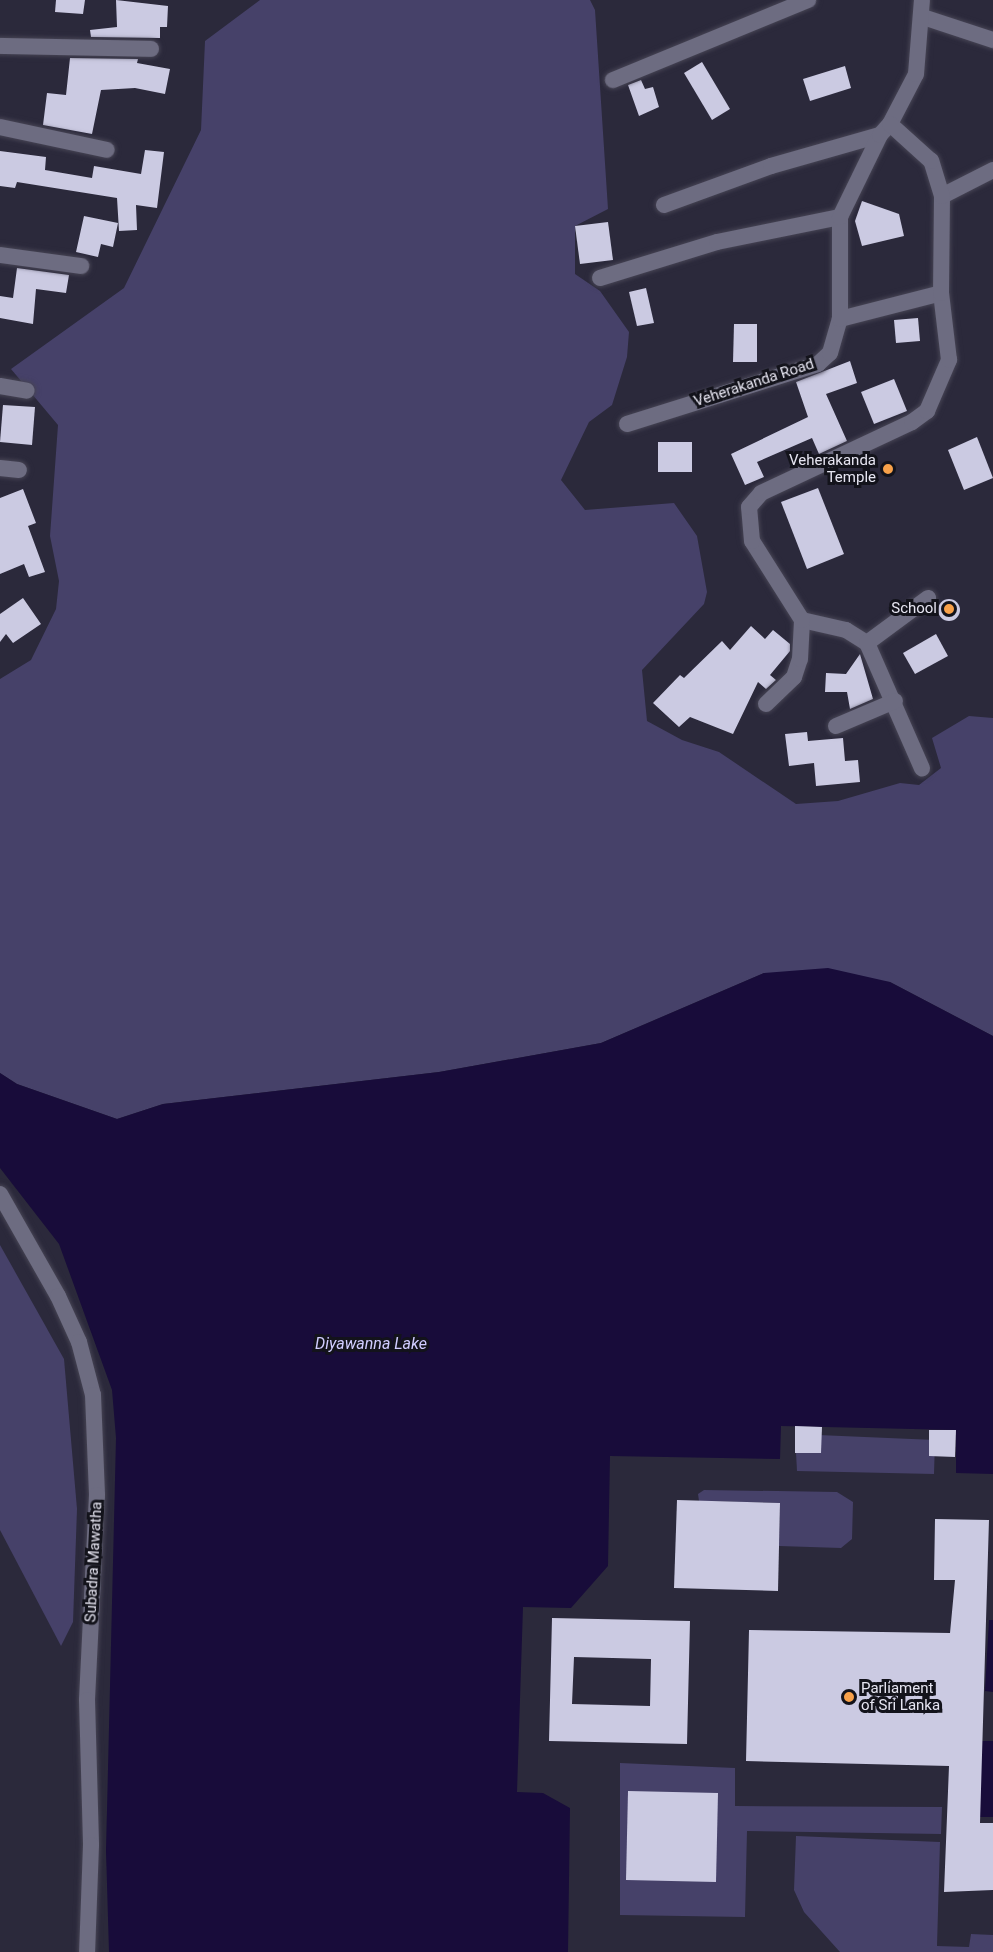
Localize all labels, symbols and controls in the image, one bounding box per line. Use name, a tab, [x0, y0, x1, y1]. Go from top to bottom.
street label: Veherakanda Road	[692, 355, 816, 411]
place label: Veherakanda Temple	[789, 451, 876, 486]
marker: Veherakanda Temple	[881, 462, 895, 476]
place label: School	[891, 600, 937, 618]
marker: School	[942, 602, 956, 616]
water label: Diyawanna Lake	[315, 1334, 427, 1354]
street label: Subadra Mawatha	[82, 1501, 106, 1623]
place label: Parliament of Sri Lanka	[861, 1679, 940, 1714]
marker: Parliament of Sri Lanka	[842, 1690, 856, 1704]

